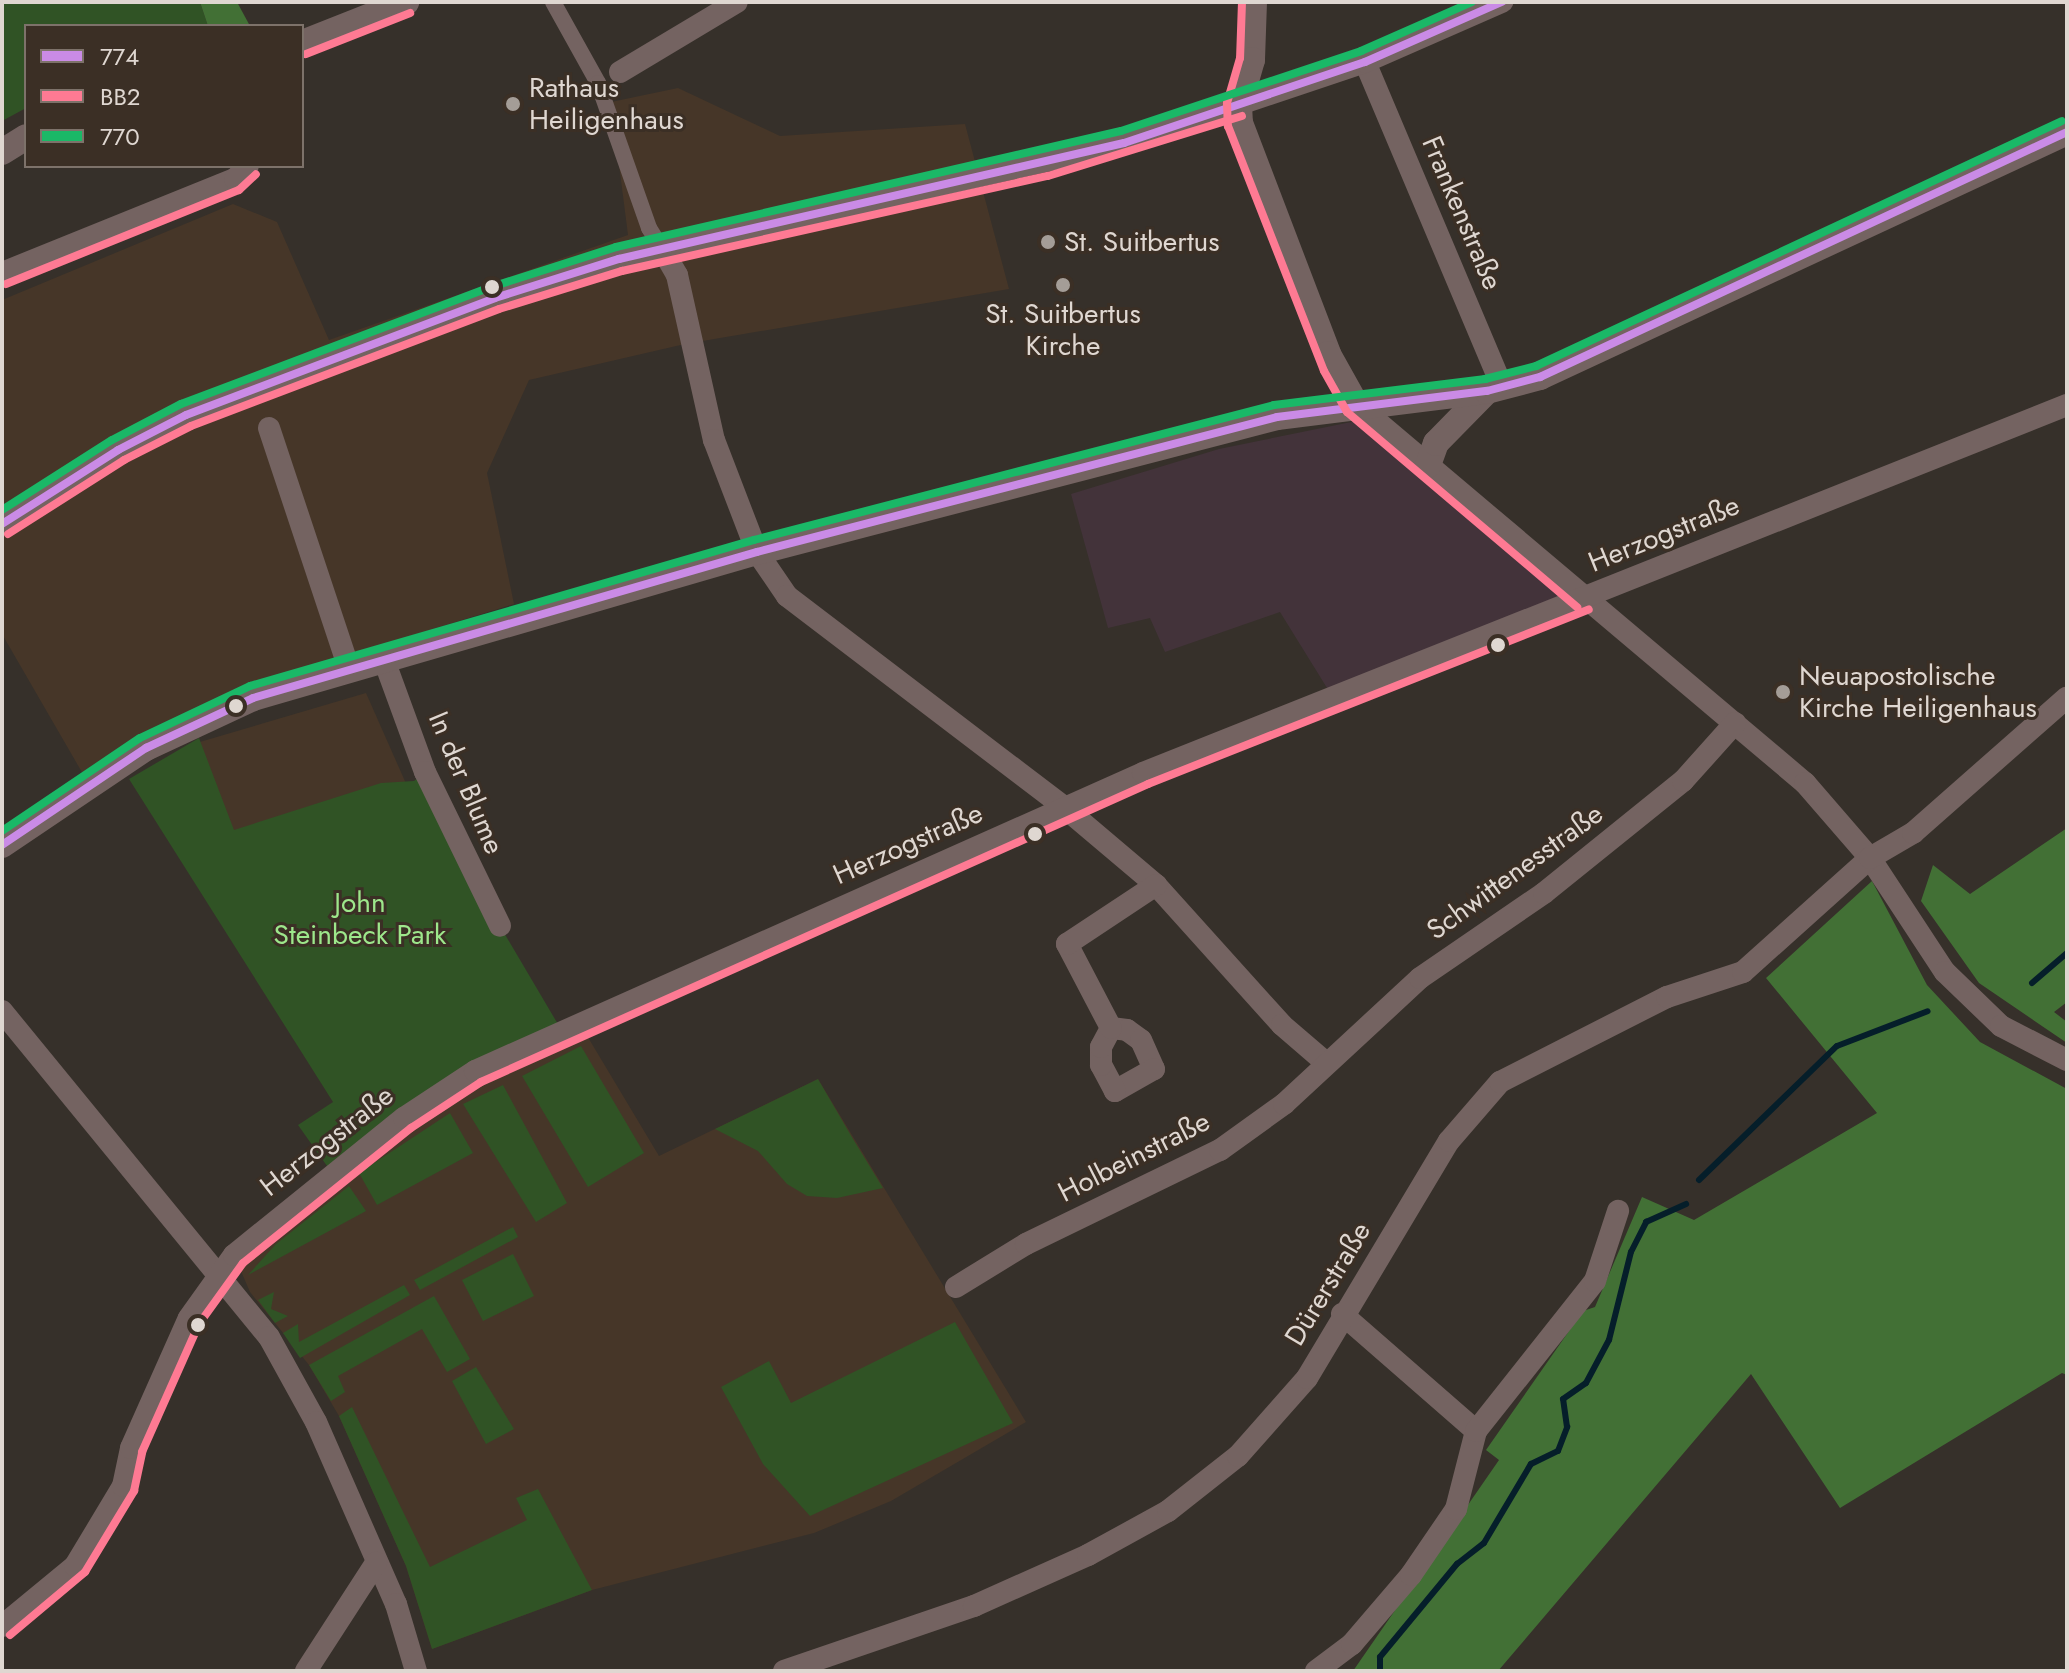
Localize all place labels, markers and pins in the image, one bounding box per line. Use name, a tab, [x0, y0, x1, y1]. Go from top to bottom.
place label: Rathaus Heiligenhaus	[529, 71, 684, 137]
marker: Rathaus Heiligenhaus	[504, 95, 522, 113]
place label: St. Suitbertus	[1064, 225, 1220, 259]
marker: St. Suitbertus	[1039, 233, 1057, 251]
marker: St. Suitbertus Kirche	[1054, 276, 1072, 294]
unlabelled marker	[484, 279, 500, 295]
place label: St. Suitbertus Kirche	[985, 297, 1141, 363]
unlabelled marker	[1490, 637, 1506, 653]
place label: Neuapostolische Kirche Heiligenhaus	[1799, 659, 2037, 725]
marker: Neuapostolische Kirche Heiligenhaus	[1774, 683, 1792, 701]
unlabelled marker	[228, 698, 244, 714]
unlabelled marker	[1027, 826, 1043, 842]
unlabelled marker	[190, 1317, 206, 1333]

